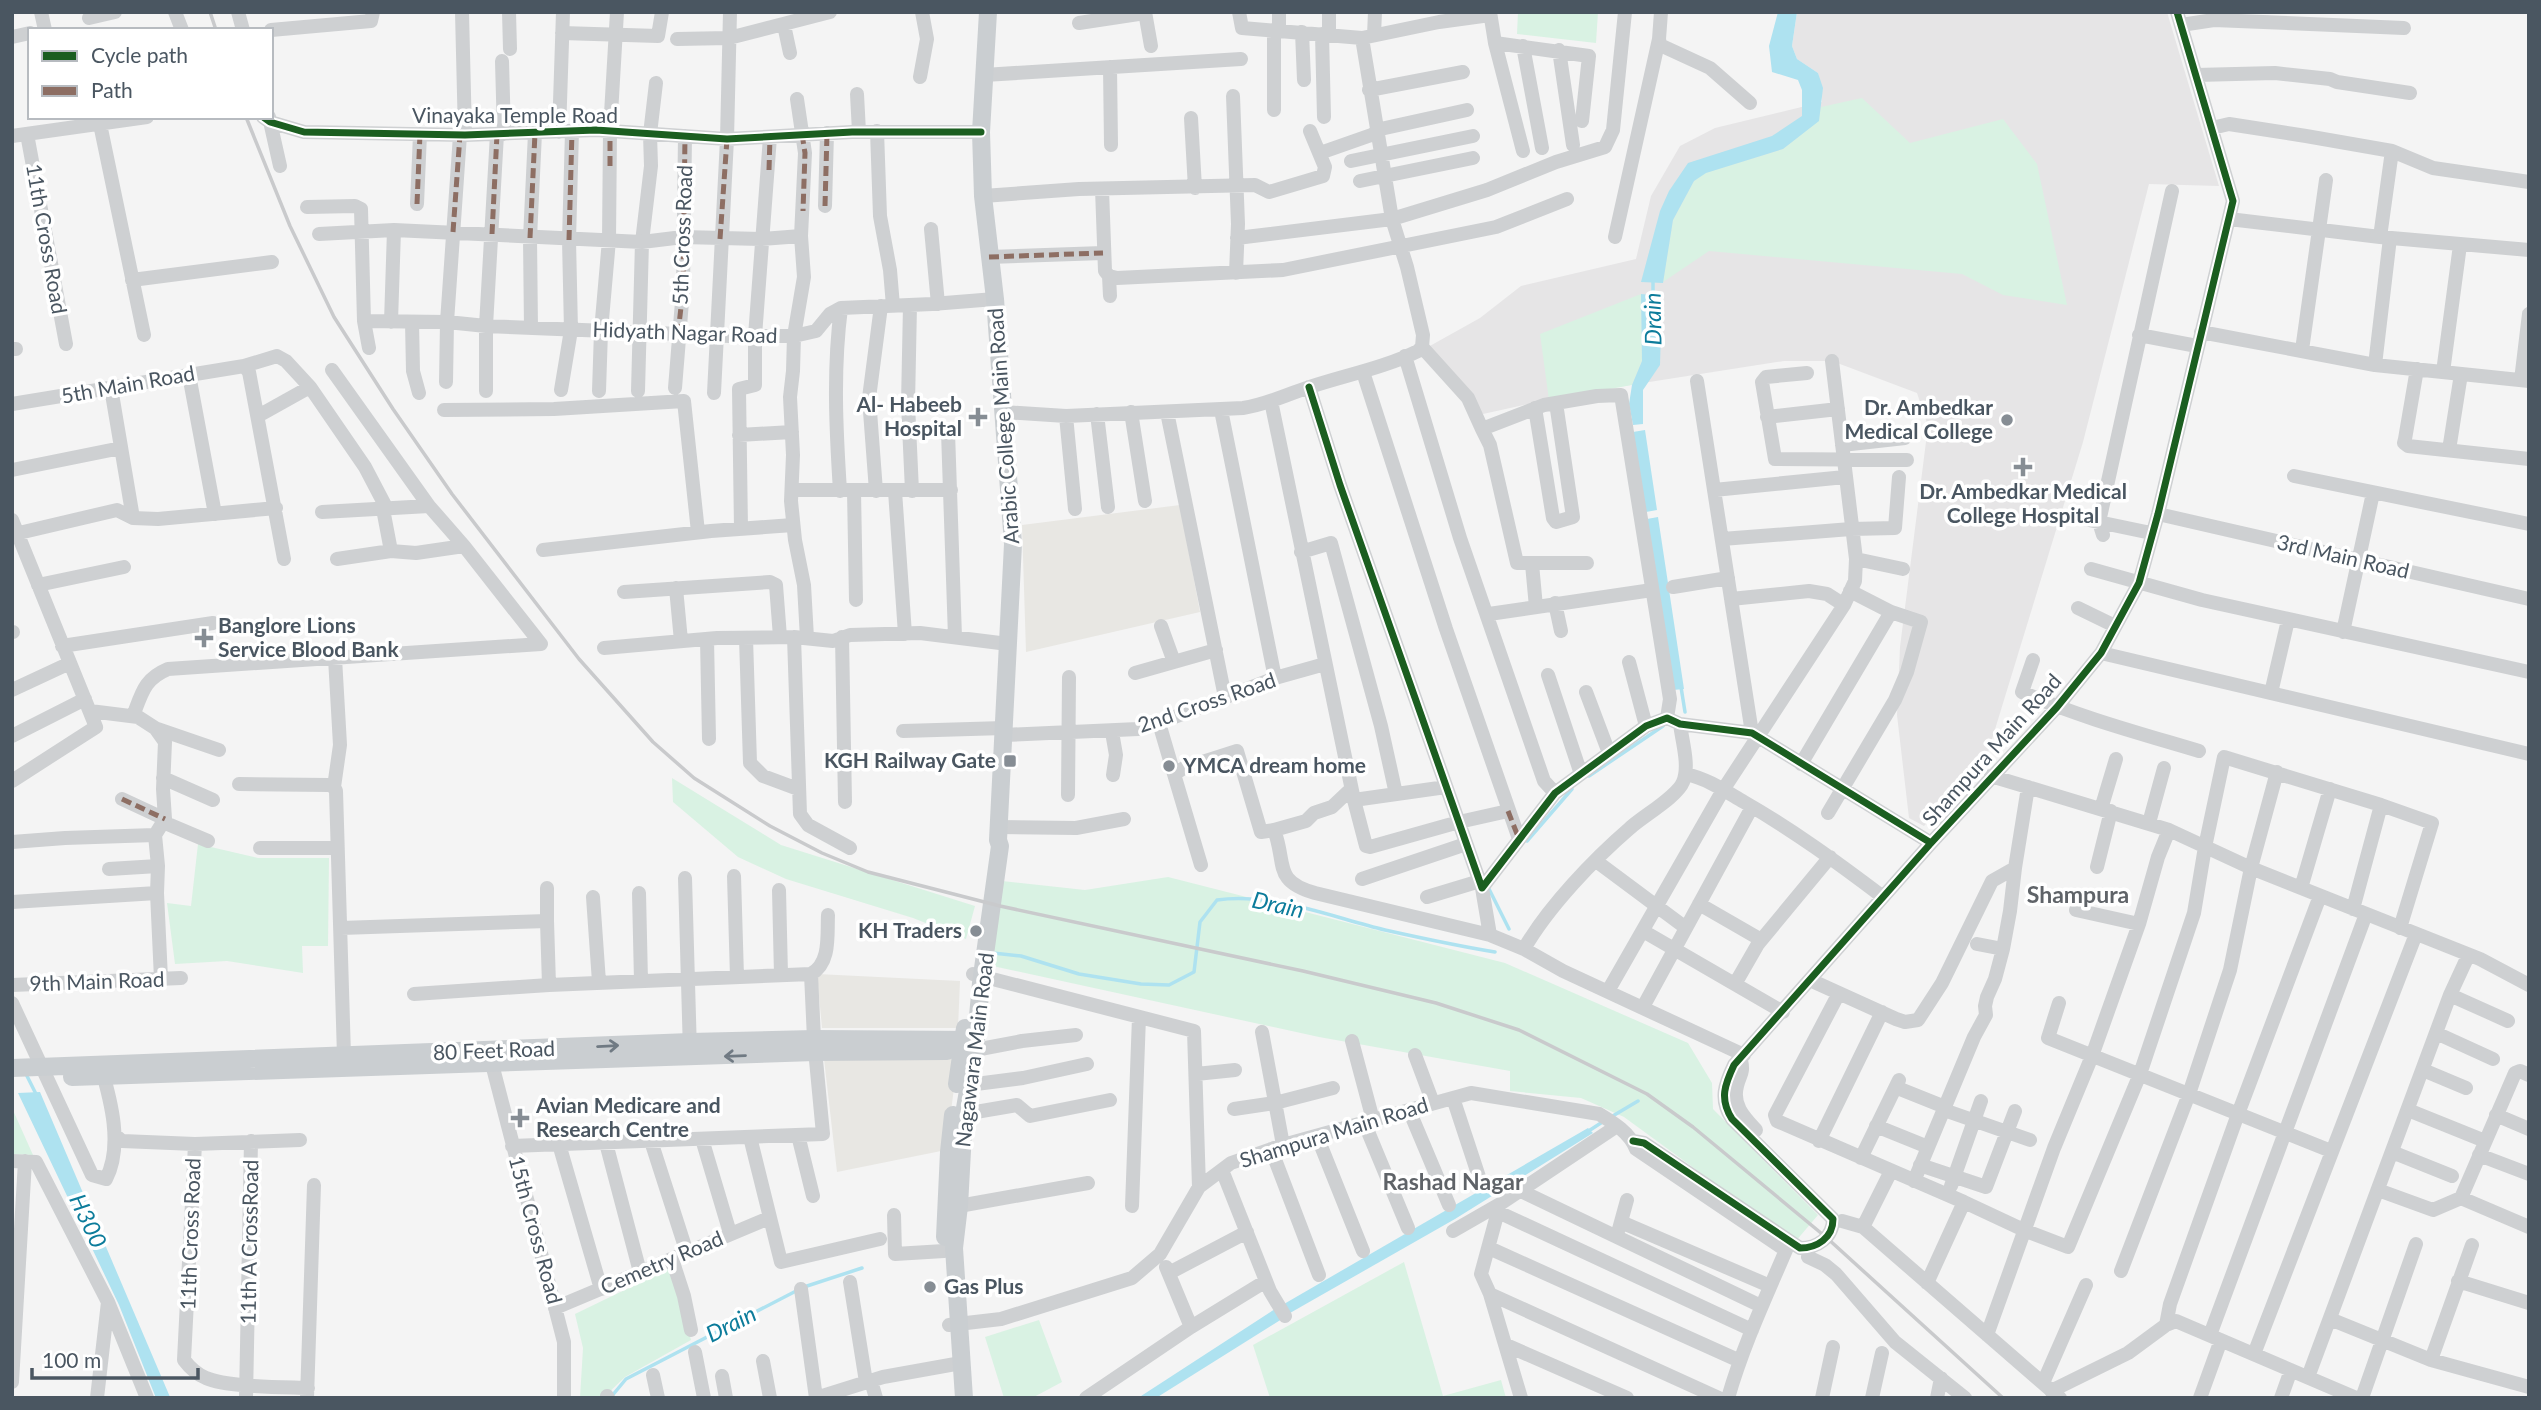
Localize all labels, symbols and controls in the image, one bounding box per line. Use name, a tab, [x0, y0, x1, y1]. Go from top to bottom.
legend	[28, 28, 273, 119]
text: Cycle path	[91, 42, 188, 67]
text: Path	[91, 77, 133, 102]
street label: Vinayaka Temple Road	[412, 102, 618, 127]
street label: 11th Cross Road	[22, 162, 73, 316]
street label: 5th Cross Road	[667, 165, 696, 305]
water label: Drain	[1638, 292, 1666, 346]
street label: Arabic College Main Road	[982, 307, 1023, 545]
street label: Hidyath Nagar Road	[592, 316, 778, 347]
street label: 5th Main Road	[59, 359, 196, 408]
place label: Al- Habeeb Hospital	[855, 391, 962, 440]
place label: Dr. Ambedkar Medical College	[1844, 394, 1993, 443]
marker: Al- Habeeb Hospital	[968, 407, 988, 427]
marker: Dr. Ambedkar Medical College	[1999, 412, 2015, 428]
marker: Dr. Ambedkar Medical College Hospital	[2013, 457, 2033, 477]
place label: Dr. Ambedkar Medical College Hospital	[1919, 478, 2127, 527]
street label: 3rd Main Road	[2275, 528, 2412, 583]
place label: Banglore Lions Service Blood Bank	[218, 612, 399, 661]
marker: Banglore Lions Service Blood Bank	[196, 630, 212, 646]
street label: 2nd Cross Road	[1134, 666, 1279, 737]
street label: Shampura Main Road	[1916, 668, 2066, 830]
place label: KGH Railway Gate	[824, 747, 996, 772]
place label: YMCA dream home	[1182, 752, 1366, 777]
marker: KGH Railway Gate	[1002, 753, 1018, 769]
marker: YMCA dream home	[1161, 758, 1177, 774]
district label: Shampura	[2027, 880, 2129, 908]
water label: Drain	[1250, 885, 1307, 923]
place label: KH Traders	[858, 917, 962, 942]
marker: KH Traders	[968, 923, 984, 939]
street label: Nagawara Main Road	[949, 951, 998, 1149]
street label: 9th Main Road	[29, 966, 165, 995]
street label: 80 Feet Road	[432, 1035, 555, 1064]
one-way arrow	[596, 1040, 619, 1053]
one-way arrow	[724, 1049, 747, 1062]
street label: Shampura Main Road	[1236, 1091, 1431, 1172]
place label: Avian Medicare and Research Centre	[535, 1092, 721, 1141]
marker: Avian Medicare and Research Centre	[510, 1108, 530, 1128]
street label: 15th Cross Road	[505, 1153, 568, 1306]
street label: 11th Cross Road	[174, 1157, 205, 1310]
street label: 11th A CrossRoad	[235, 1159, 262, 1325]
district label: Rashad Nagar	[1382, 1167, 1524, 1195]
water label: H300	[64, 1189, 114, 1252]
street label: Cemetry Road	[596, 1225, 726, 1299]
place label: Gas Plus	[944, 1273, 1023, 1298]
marker: Gas Plus	[922, 1279, 938, 1295]
water label: Drain	[701, 1299, 760, 1348]
scale bar	[32, 1336, 198, 1380]
text: 100 m	[42, 1347, 101, 1372]

